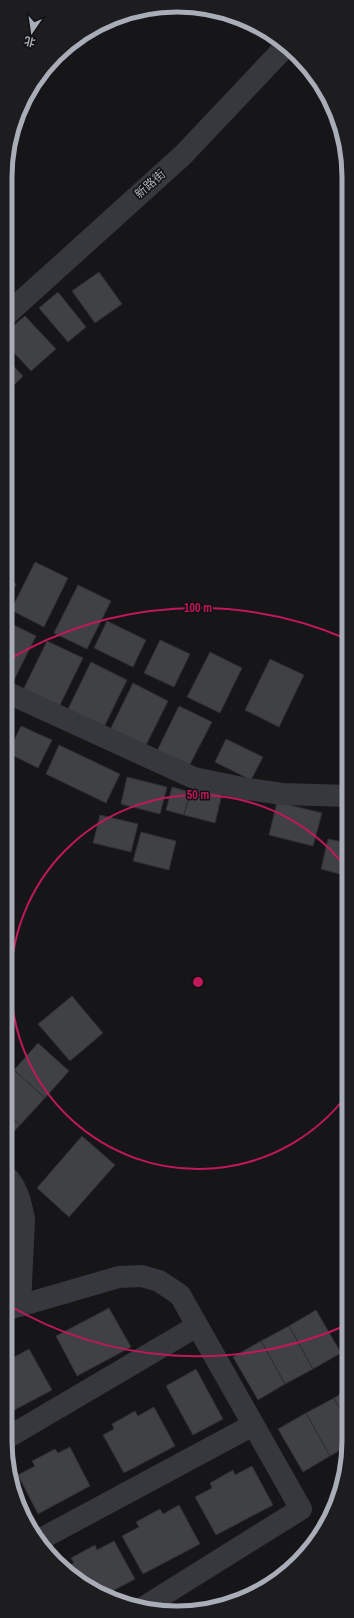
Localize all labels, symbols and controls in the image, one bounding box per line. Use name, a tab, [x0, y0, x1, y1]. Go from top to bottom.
north arrow	[12, 12, 52, 52]
text: 北	[23, 34, 37, 50]
street label: 新路街	[131, 166, 169, 202]
text: 100 m	[184, 600, 212, 616]
text: 50 m	[187, 787, 209, 803]
centre of rings	[191, 975, 205, 989]

